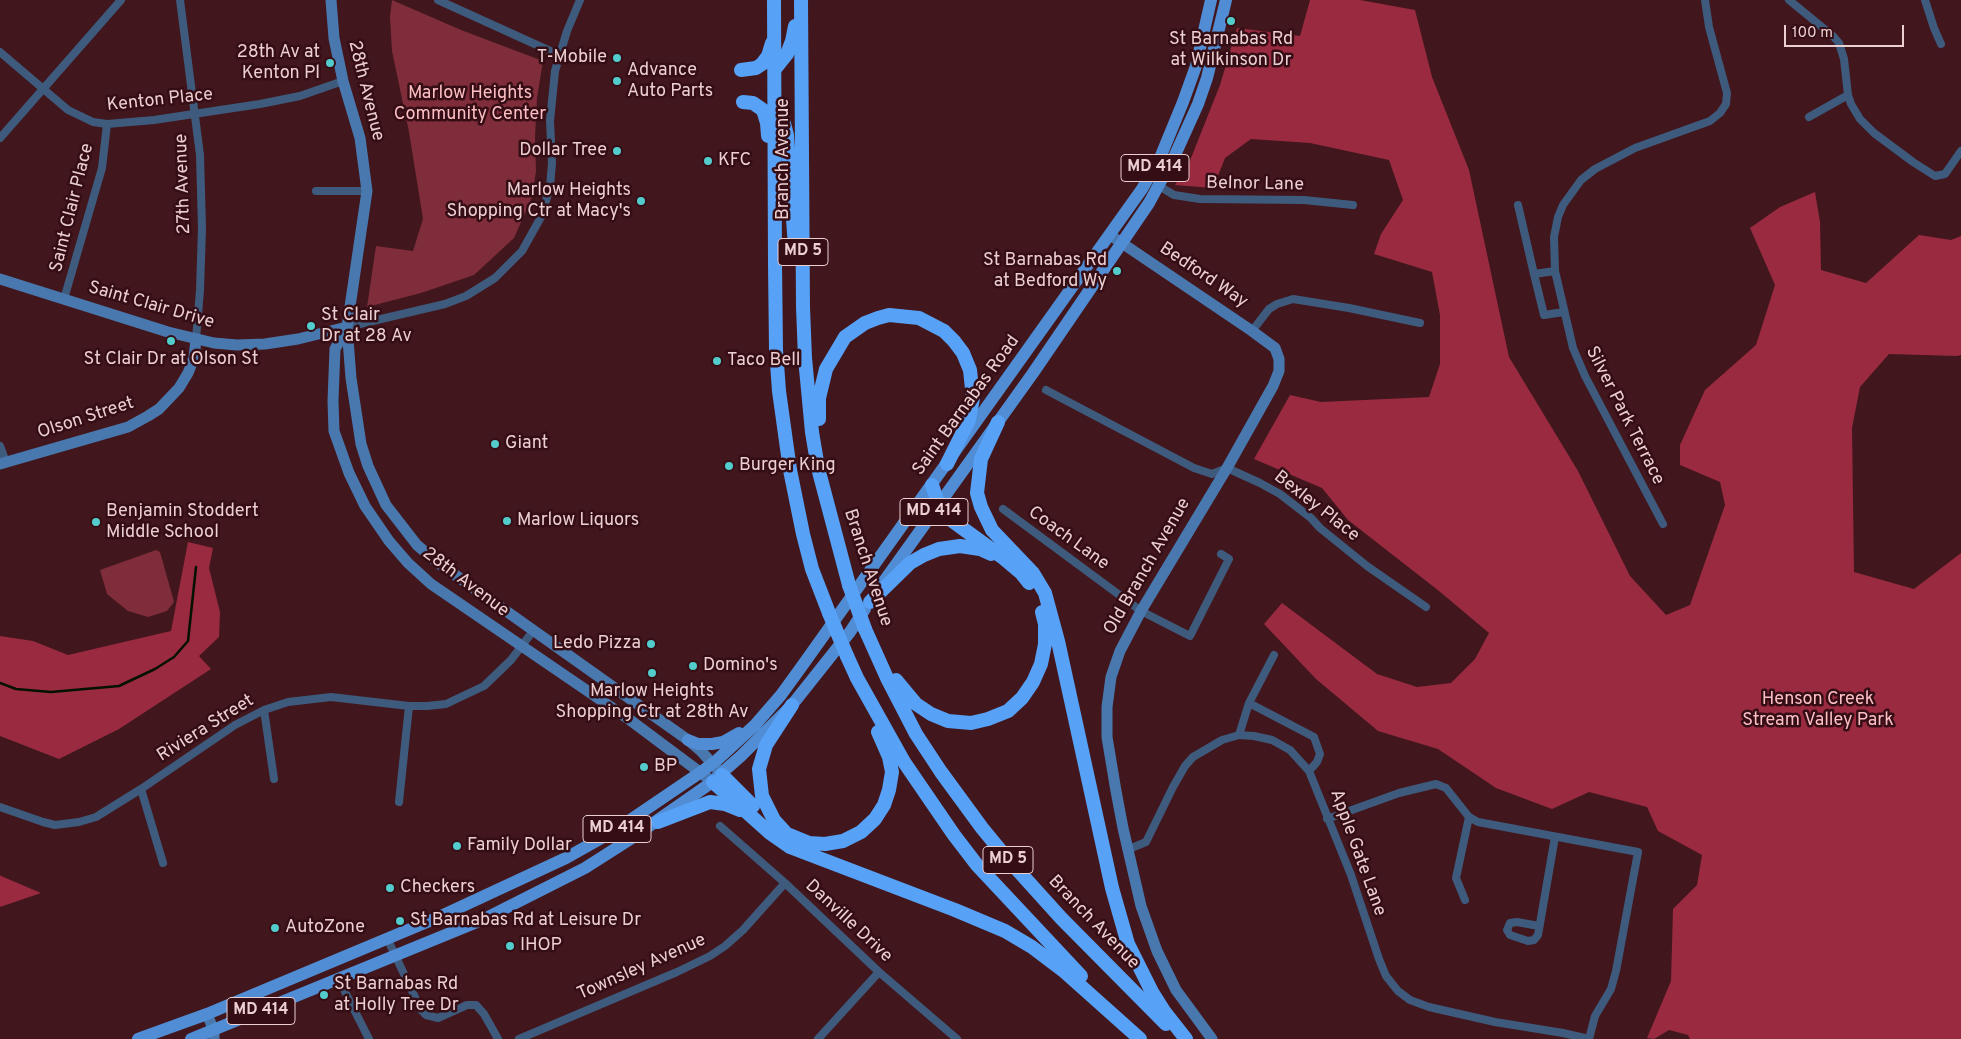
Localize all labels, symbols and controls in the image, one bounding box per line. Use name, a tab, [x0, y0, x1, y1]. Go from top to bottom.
marker: St Barnabas Rd at Wilkinson Dr	[1225, 15, 1237, 27]
scale bar	[1786, 15, 1906, 47]
text: 100 m	[1792, 24, 1833, 43]
place label: St Barnabas Rd at Wilkinson Dr	[1169, 29, 1293, 72]
street label: 28th Avenue	[342, 39, 388, 143]
place label: 28th Av at Kenton Pl	[237, 42, 320, 84]
place label: T-Mobile	[537, 47, 607, 69]
marker: T-Mobile	[611, 52, 623, 64]
marker: 28th Av at Kenton Pl	[324, 57, 336, 69]
place label: Advance Auto Parts	[627, 60, 713, 102]
marker: Advance Auto Parts	[611, 75, 623, 87]
park label: Marlow Heights Community Center	[394, 83, 546, 126]
street label: Kenton Place	[106, 85, 214, 117]
street label: Branch Avenue	[773, 98, 795, 220]
street label: 27th Avenue	[171, 133, 197, 235]
place label: Dollar Tree	[519, 140, 607, 162]
street label: Saint Clair Place	[47, 141, 99, 275]
marker: Dollar Tree	[611, 145, 623, 157]
place label: KFC	[718, 150, 751, 172]
road number: MD 414	[1121, 154, 1189, 182]
marker: KFC	[702, 155, 714, 167]
street label: Belnor Lane	[1206, 173, 1304, 197]
place label: Marlow Heights Shopping Ctr at Macy's	[446, 180, 631, 222]
marker: Marlow Heights Shopping Ctr at Macy's	[635, 195, 647, 207]
road number: MD 5	[778, 238, 828, 266]
street label: Bedford Way	[1155, 238, 1251, 314]
place label: St Barnabas Rd at Bedford Wy	[983, 250, 1107, 292]
marker: St Barnabas Rd at Bedford Wy	[1111, 265, 1123, 277]
street label: Saint Clair Drive	[86, 278, 216, 334]
place label: St Clair Dr at 28 Av	[321, 305, 412, 348]
marker: St Clair Dr at 28 Av	[305, 320, 317, 332]
street label: Saint Barnabas Road	[909, 332, 1025, 480]
marker: St Clair Dr at Olson St	[165, 335, 177, 347]
street label: Silver Park Terrace	[1580, 343, 1668, 489]
place label: St Clair Dr at Olson St	[84, 349, 258, 371]
place label: Taco Bell	[727, 350, 801, 372]
marker: Taco Bell	[711, 355, 723, 367]
street label: Olson Street	[35, 393, 137, 445]
place label: Giant	[505, 433, 548, 455]
marker: Giant	[489, 438, 501, 450]
place label: Burger King	[739, 455, 836, 477]
marker: Burger King	[723, 460, 735, 472]
street label: Bexley Place	[1269, 467, 1363, 547]
street label: Old Branch Avenue	[1100, 495, 1196, 639]
road number: MD 414	[900, 498, 968, 526]
place label: Benjamin Stoddert Middle School	[106, 501, 259, 544]
street label: Coach Lane	[1023, 502, 1113, 576]
street label: Branch Avenue	[838, 507, 896, 629]
place label: Marlow Liquors	[517, 510, 639, 532]
marker: Marlow Liquors	[501, 515, 513, 527]
marker: Benjamin Stoddert Middle School	[90, 516, 102, 528]
street label: 28th Avenue	[418, 543, 512, 623]
place label: Ledo Pizza	[553, 633, 641, 655]
marker: Ledo Pizza	[645, 638, 657, 650]
place label: Domino's	[703, 655, 778, 677]
marker: Domino's	[687, 660, 699, 672]
marker: Marlow Heights Shopping Ctr at 28th Av	[646, 667, 658, 679]
place label: Marlow Heights Shopping Ctr at 28th Av	[556, 681, 748, 724]
park label: Henson Creek Stream Valley Park	[1742, 689, 1894, 732]
street label: Riviera Street	[154, 691, 258, 767]
place label: BP	[654, 756, 677, 778]
marker: BP	[638, 761, 650, 773]
street label: Apple Gate Lane	[1324, 787, 1390, 919]
road number: MD 414	[583, 816, 651, 842]
place label: Family Dollar	[467, 835, 572, 857]
marker: Family Dollar	[451, 840, 463, 852]
road number: MD 5	[983, 846, 1033, 874]
street label: Branch Avenue	[1043, 872, 1143, 974]
street label: Danville Drive	[800, 876, 896, 968]
place label: Checkers	[400, 877, 475, 899]
marker: Checkers	[384, 882, 396, 894]
place label: St Barnabas Rd at Leisure Dr	[410, 910, 641, 932]
marker: St Barnabas Rd at Leisure Dr	[394, 915, 406, 927]
place label: AutoZone	[285, 917, 365, 939]
marker: AutoZone	[269, 922, 281, 934]
street label: Townsley Avenue	[575, 930, 709, 1006]
place label: IHOP	[520, 935, 562, 957]
marker: IHOP	[504, 940, 516, 952]
place label: St Barnabas Rd at Holly Tree Dr	[334, 974, 459, 1016]
marker: St Barnabas Rd at Holly Tree Dr	[318, 989, 330, 1001]
road number: MD 414	[227, 998, 295, 1024]

